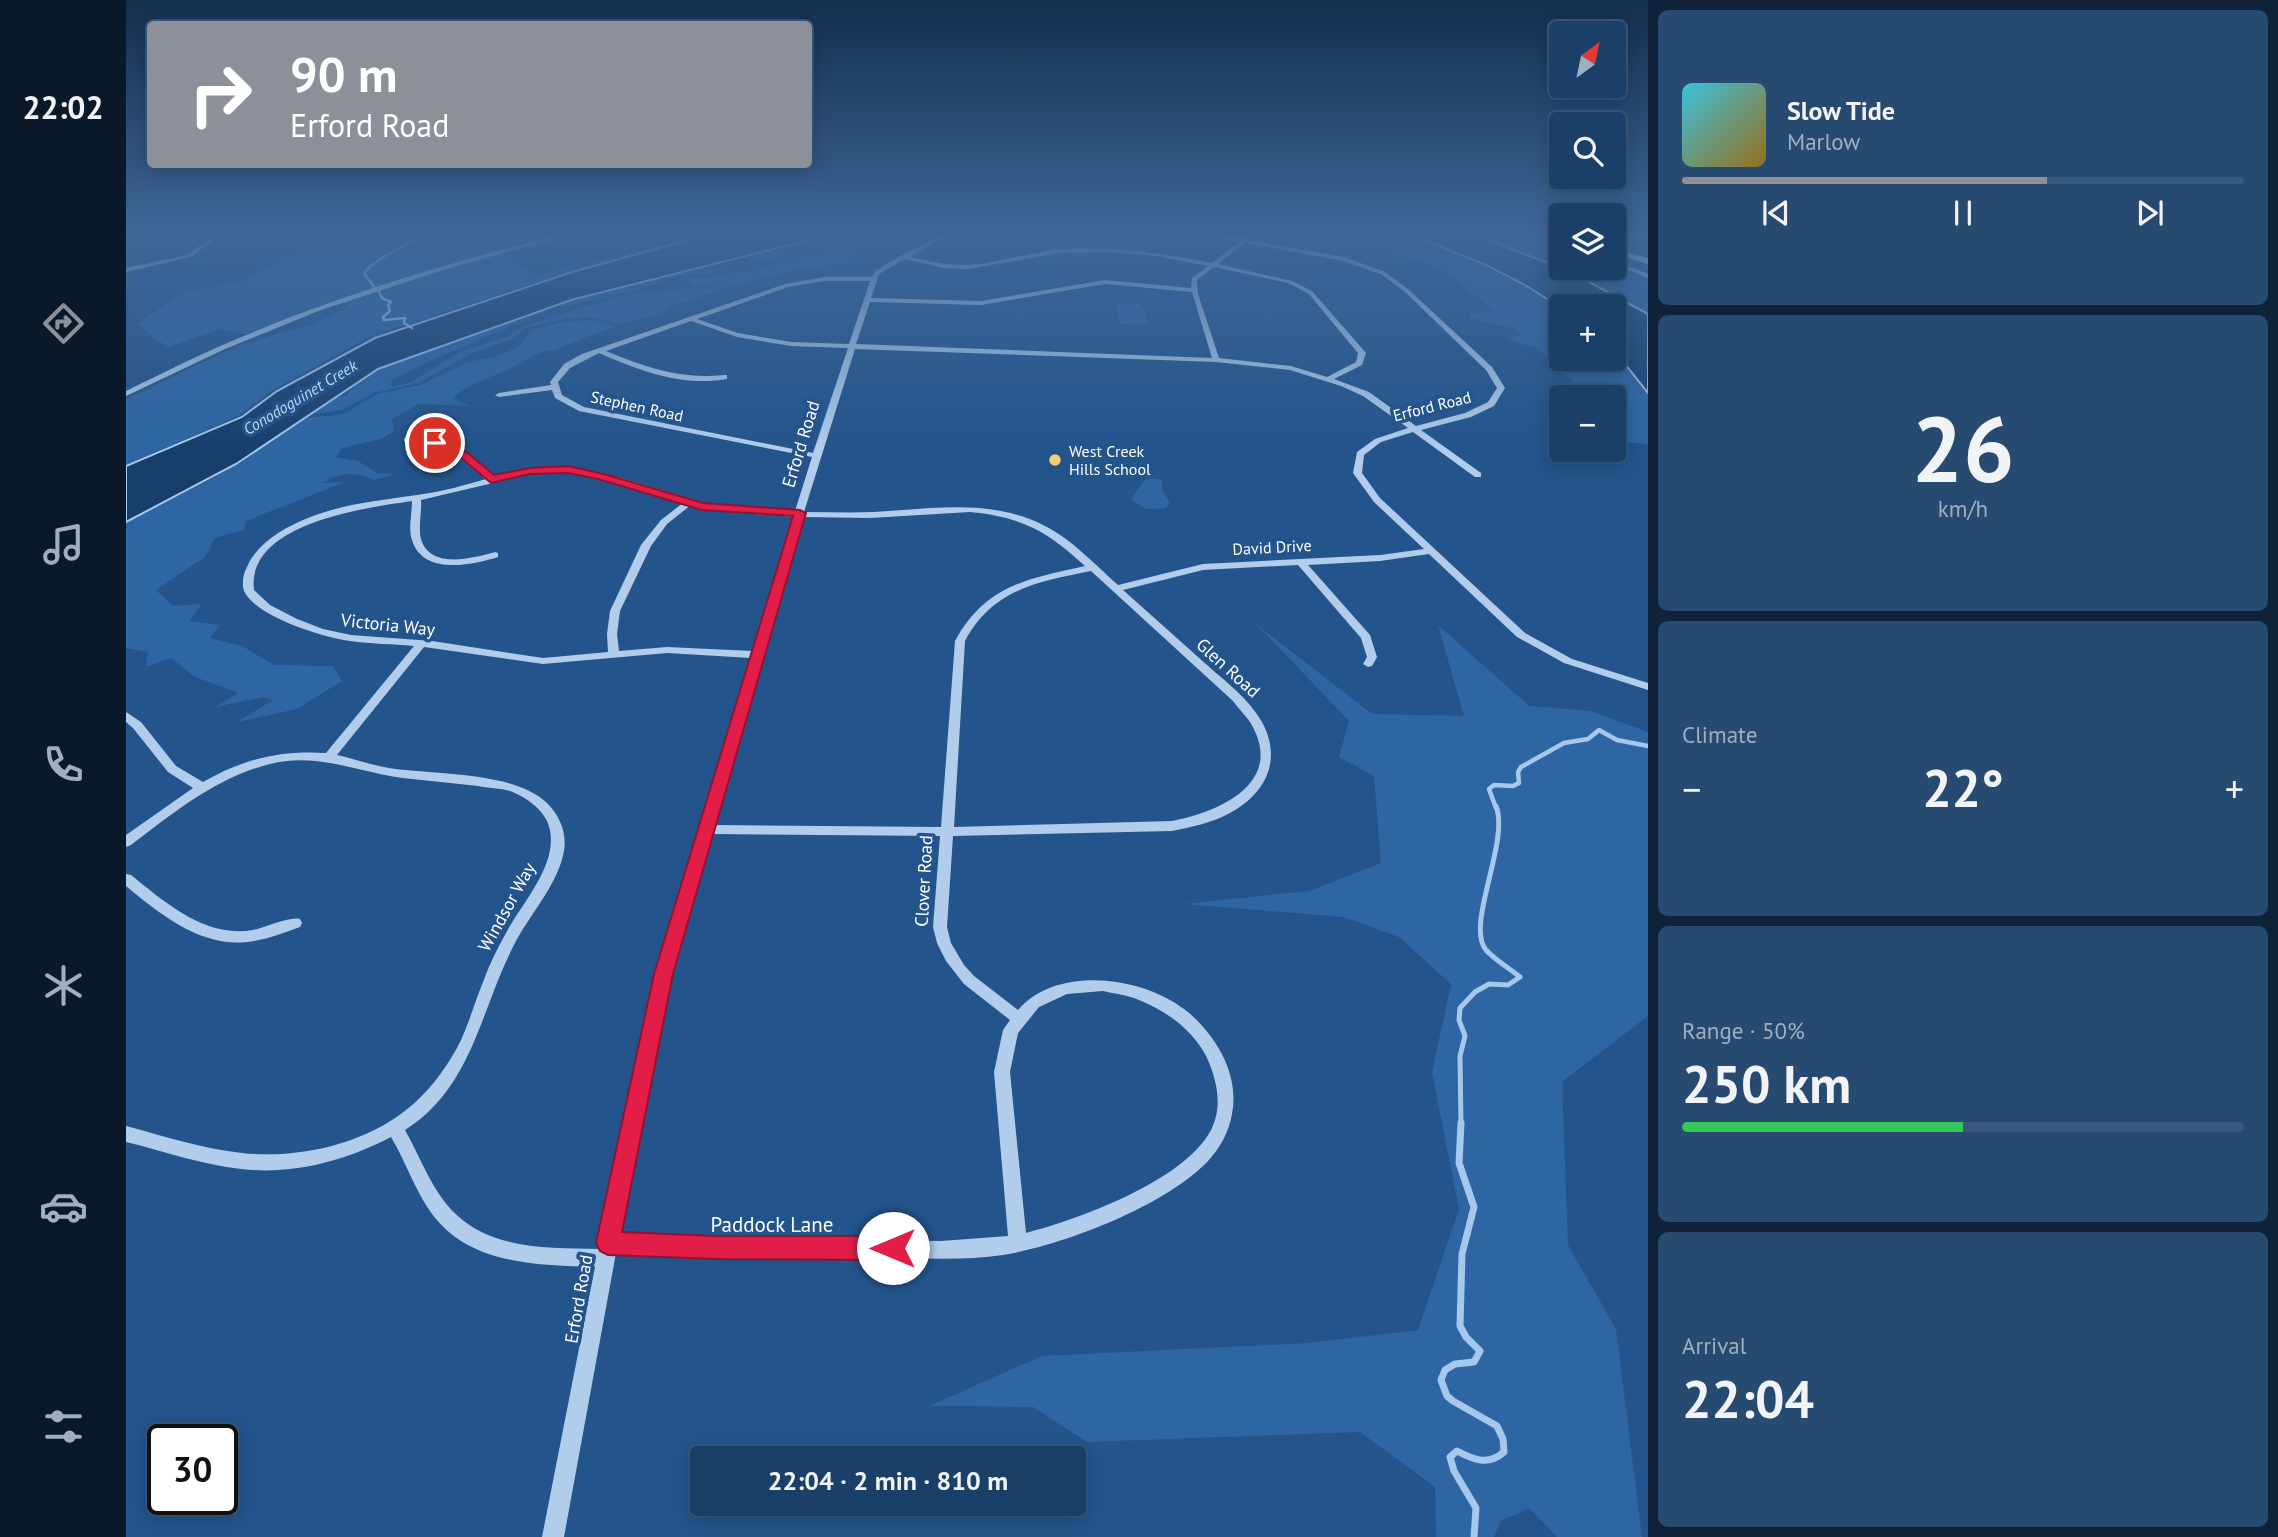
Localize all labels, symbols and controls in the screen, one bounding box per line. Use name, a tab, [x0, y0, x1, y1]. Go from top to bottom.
north arrow	[1549, 21, 1626, 98]
map controls	[1549, 21, 1626, 462]
text: 90 m	[290, 42, 397, 106]
icon: right	[175, 49, 266, 140]
text: 22:02	[22, 86, 104, 128]
text: Slow Tide	[1787, 94, 1895, 127]
text: Erford Road	[290, 104, 449, 146]
button: search	[1549, 112, 1626, 189]
text: Marlow	[1787, 127, 1860, 156]
icon: previous	[1757, 194, 1795, 232]
icon: pause	[1944, 194, 1982, 232]
icon: next	[2131, 194, 2169, 232]
button: layers	[1549, 203, 1626, 280]
button: +	[1549, 294, 1626, 371]
icon: directions	[39, 299, 88, 348]
water label: Conodoguinet Creek	[239, 355, 361, 439]
button: −	[1549, 385, 1626, 462]
street label: Stephen Road	[589, 386, 685, 426]
street label: Erford Road	[1391, 387, 1473, 425]
text: 26	[1911, 389, 2015, 507]
street label: Erford Road	[776, 398, 825, 490]
pin	[405, 413, 465, 473]
icon: arrive	[416, 424, 454, 462]
place label: West Creek Hills School	[1069, 441, 1151, 479]
marker: West Creek Hills School	[1047, 452, 1063, 468]
text: km/h	[1938, 494, 1988, 523]
icon: music	[39, 520, 88, 569]
street label: David Drive	[1232, 535, 1312, 559]
street label: Victoria Way	[339, 608, 437, 641]
street label: Glen Road	[1192, 633, 1265, 702]
text: Climate	[1682, 720, 1757, 749]
icon: phone	[39, 740, 88, 789]
text: 22°	[1922, 754, 2004, 821]
text: −	[1682, 764, 1701, 813]
text: +	[2225, 764, 2244, 813]
street label: Clover Road	[910, 835, 937, 927]
street label: Windsor Way	[473, 858, 541, 955]
icon: climate	[39, 961, 88, 1010]
text: Range · 50%	[1682, 1016, 1805, 1045]
text: 250 km	[1682, 1050, 1851, 1117]
icon: car	[39, 1182, 88, 1231]
street label: Paddock Lane	[711, 1211, 833, 1238]
position arrow	[856, 1211, 930, 1285]
street label: Erford Road	[559, 1253, 598, 1345]
text: Arrival	[1682, 1331, 1746, 1360]
text: 22:04	[1682, 1365, 1814, 1432]
icon: filters	[39, 1402, 88, 1451]
speed limit sign: 30	[147, 1424, 238, 1515]
text: 22:04 · 2 min · 810 m	[768, 1464, 1008, 1497]

